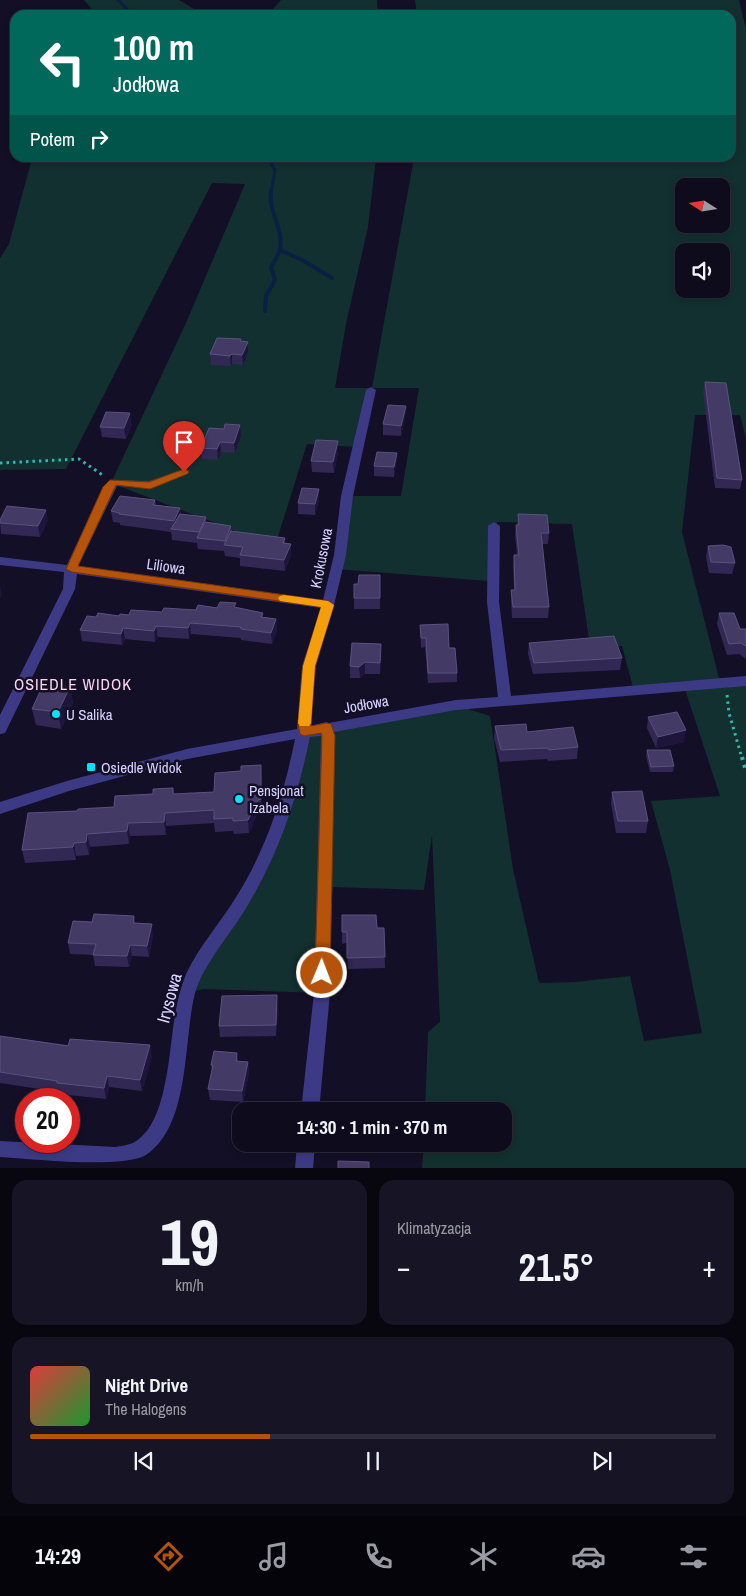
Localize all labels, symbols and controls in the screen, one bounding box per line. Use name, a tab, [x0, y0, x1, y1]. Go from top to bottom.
text: 100 m	[113, 24, 194, 71]
icon: left	[30, 30, 95, 95]
text: Jodłowa	[113, 69, 179, 99]
icon: right	[85, 125, 113, 153]
text: Potem	[30, 126, 75, 152]
north arrow	[675, 178, 730, 232]
map controls	[675, 178, 730, 298]
button: sound	[675, 243, 730, 298]
pin	[163, 421, 205, 472]
icon: arrive	[170, 428, 198, 456]
street label: Krokusowa	[305, 526, 337, 590]
street label: Liliowa	[145, 553, 187, 579]
district label: OSIEDLE WIDOK	[14, 673, 132, 695]
street label: Jodłowa	[342, 690, 390, 718]
place label: U Salika	[66, 704, 113, 725]
marker: U Salika	[50, 708, 62, 720]
place label: Osiedle Widok	[101, 757, 183, 778]
marker: Osiedle Widok	[85, 761, 97, 773]
place label: Pensjonat Izabela	[249, 780, 304, 818]
marker: Pensjonat Izabela	[233, 793, 245, 805]
position arrow	[295, 946, 347, 998]
street label: Irysowa	[150, 970, 188, 1026]
speed limit sign: 20	[15, 1088, 80, 1153]
text: 14:30 · 1 min · 370 m	[297, 1114, 447, 1140]
text: 19	[160, 1198, 219, 1285]
text: Klimatyzacja	[397, 1217, 471, 1239]
text: 21.5°	[519, 1242, 594, 1293]
text: −	[397, 1248, 410, 1286]
text: +	[703, 1248, 716, 1286]
text: km/h	[175, 1274, 204, 1296]
text: Night Drive	[105, 1372, 188, 1398]
text: The Halogens	[105, 1398, 187, 1420]
icon: previous	[130, 1447, 158, 1475]
icon: pause	[359, 1447, 387, 1475]
icon: next	[588, 1447, 616, 1475]
icon: directions	[151, 1539, 186, 1574]
icon: music	[256, 1539, 291, 1574]
icon: phone	[361, 1539, 396, 1574]
icon: climate	[466, 1539, 501, 1574]
icon: car	[571, 1539, 606, 1574]
icon: filters	[676, 1539, 711, 1574]
text: 14:29	[35, 1541, 81, 1571]

